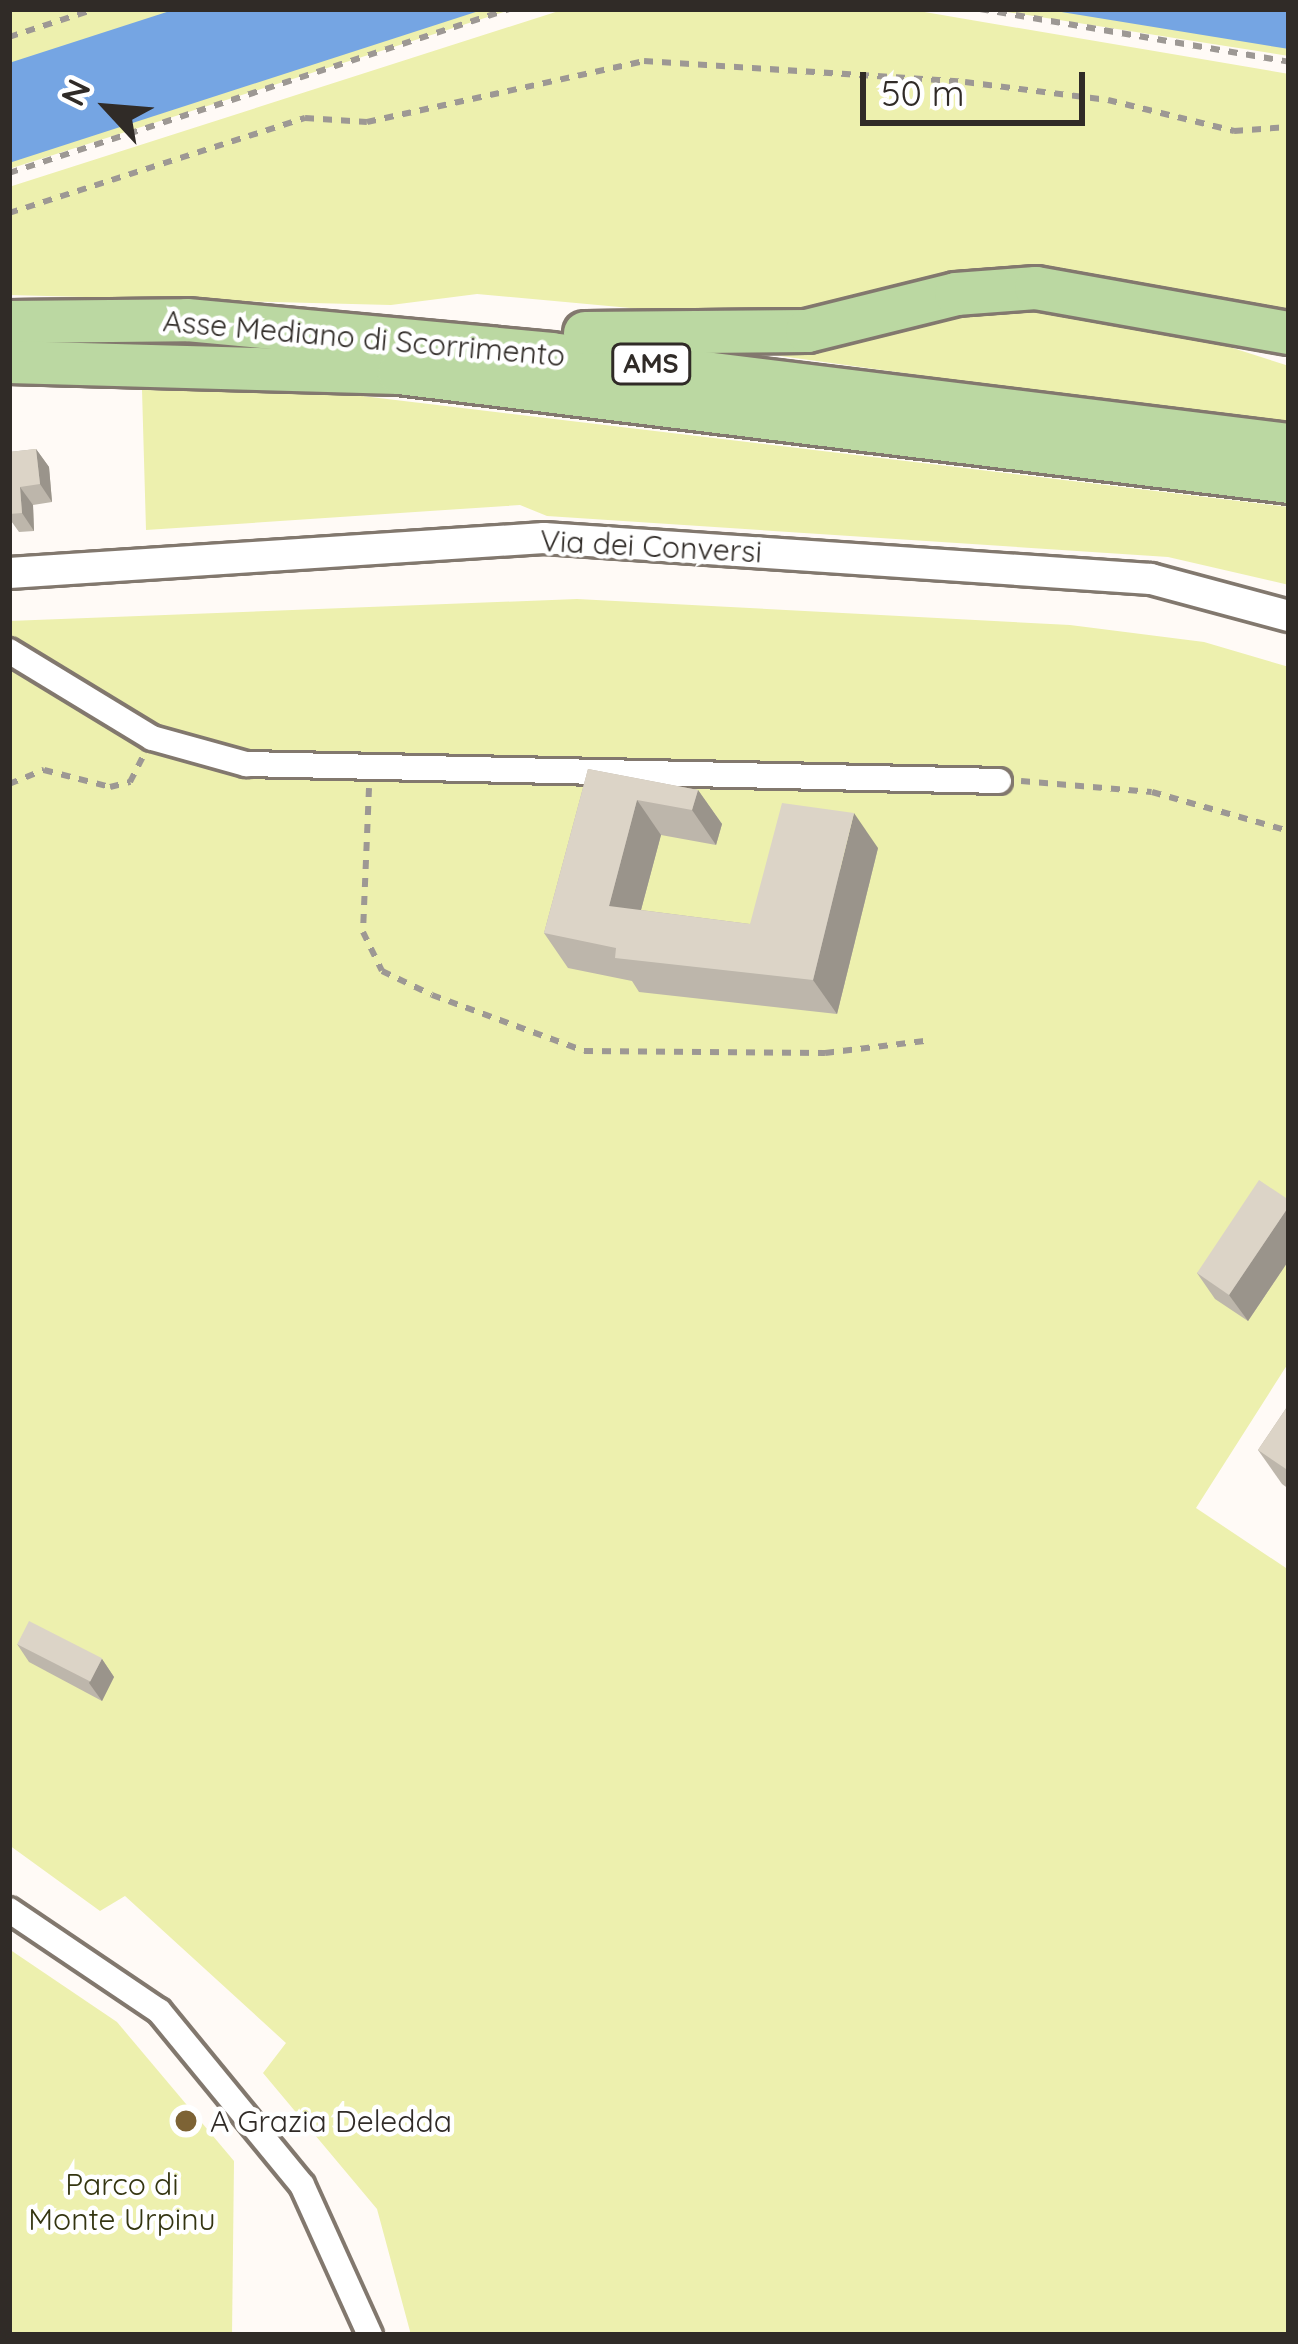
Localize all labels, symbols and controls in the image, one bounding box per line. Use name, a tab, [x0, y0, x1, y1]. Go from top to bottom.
north arrow	[48, 48, 168, 168]
scale bar	[866, 48, 1091, 122]
text: 50 m	[881, 70, 965, 115]
text: N	[51, 72, 99, 112]
street label: Asse Mediano di Scorrimento	[161, 302, 567, 374]
road number: AMS	[609, 343, 693, 385]
street label: Via dei Conversi	[539, 522, 763, 570]
place label: A Grazia Deledda	[210, 2103, 452, 2139]
marker: A Grazia Deledda	[173, 2108, 199, 2134]
park label: Parco di Monte Urpinu	[28, 2166, 216, 2236]

